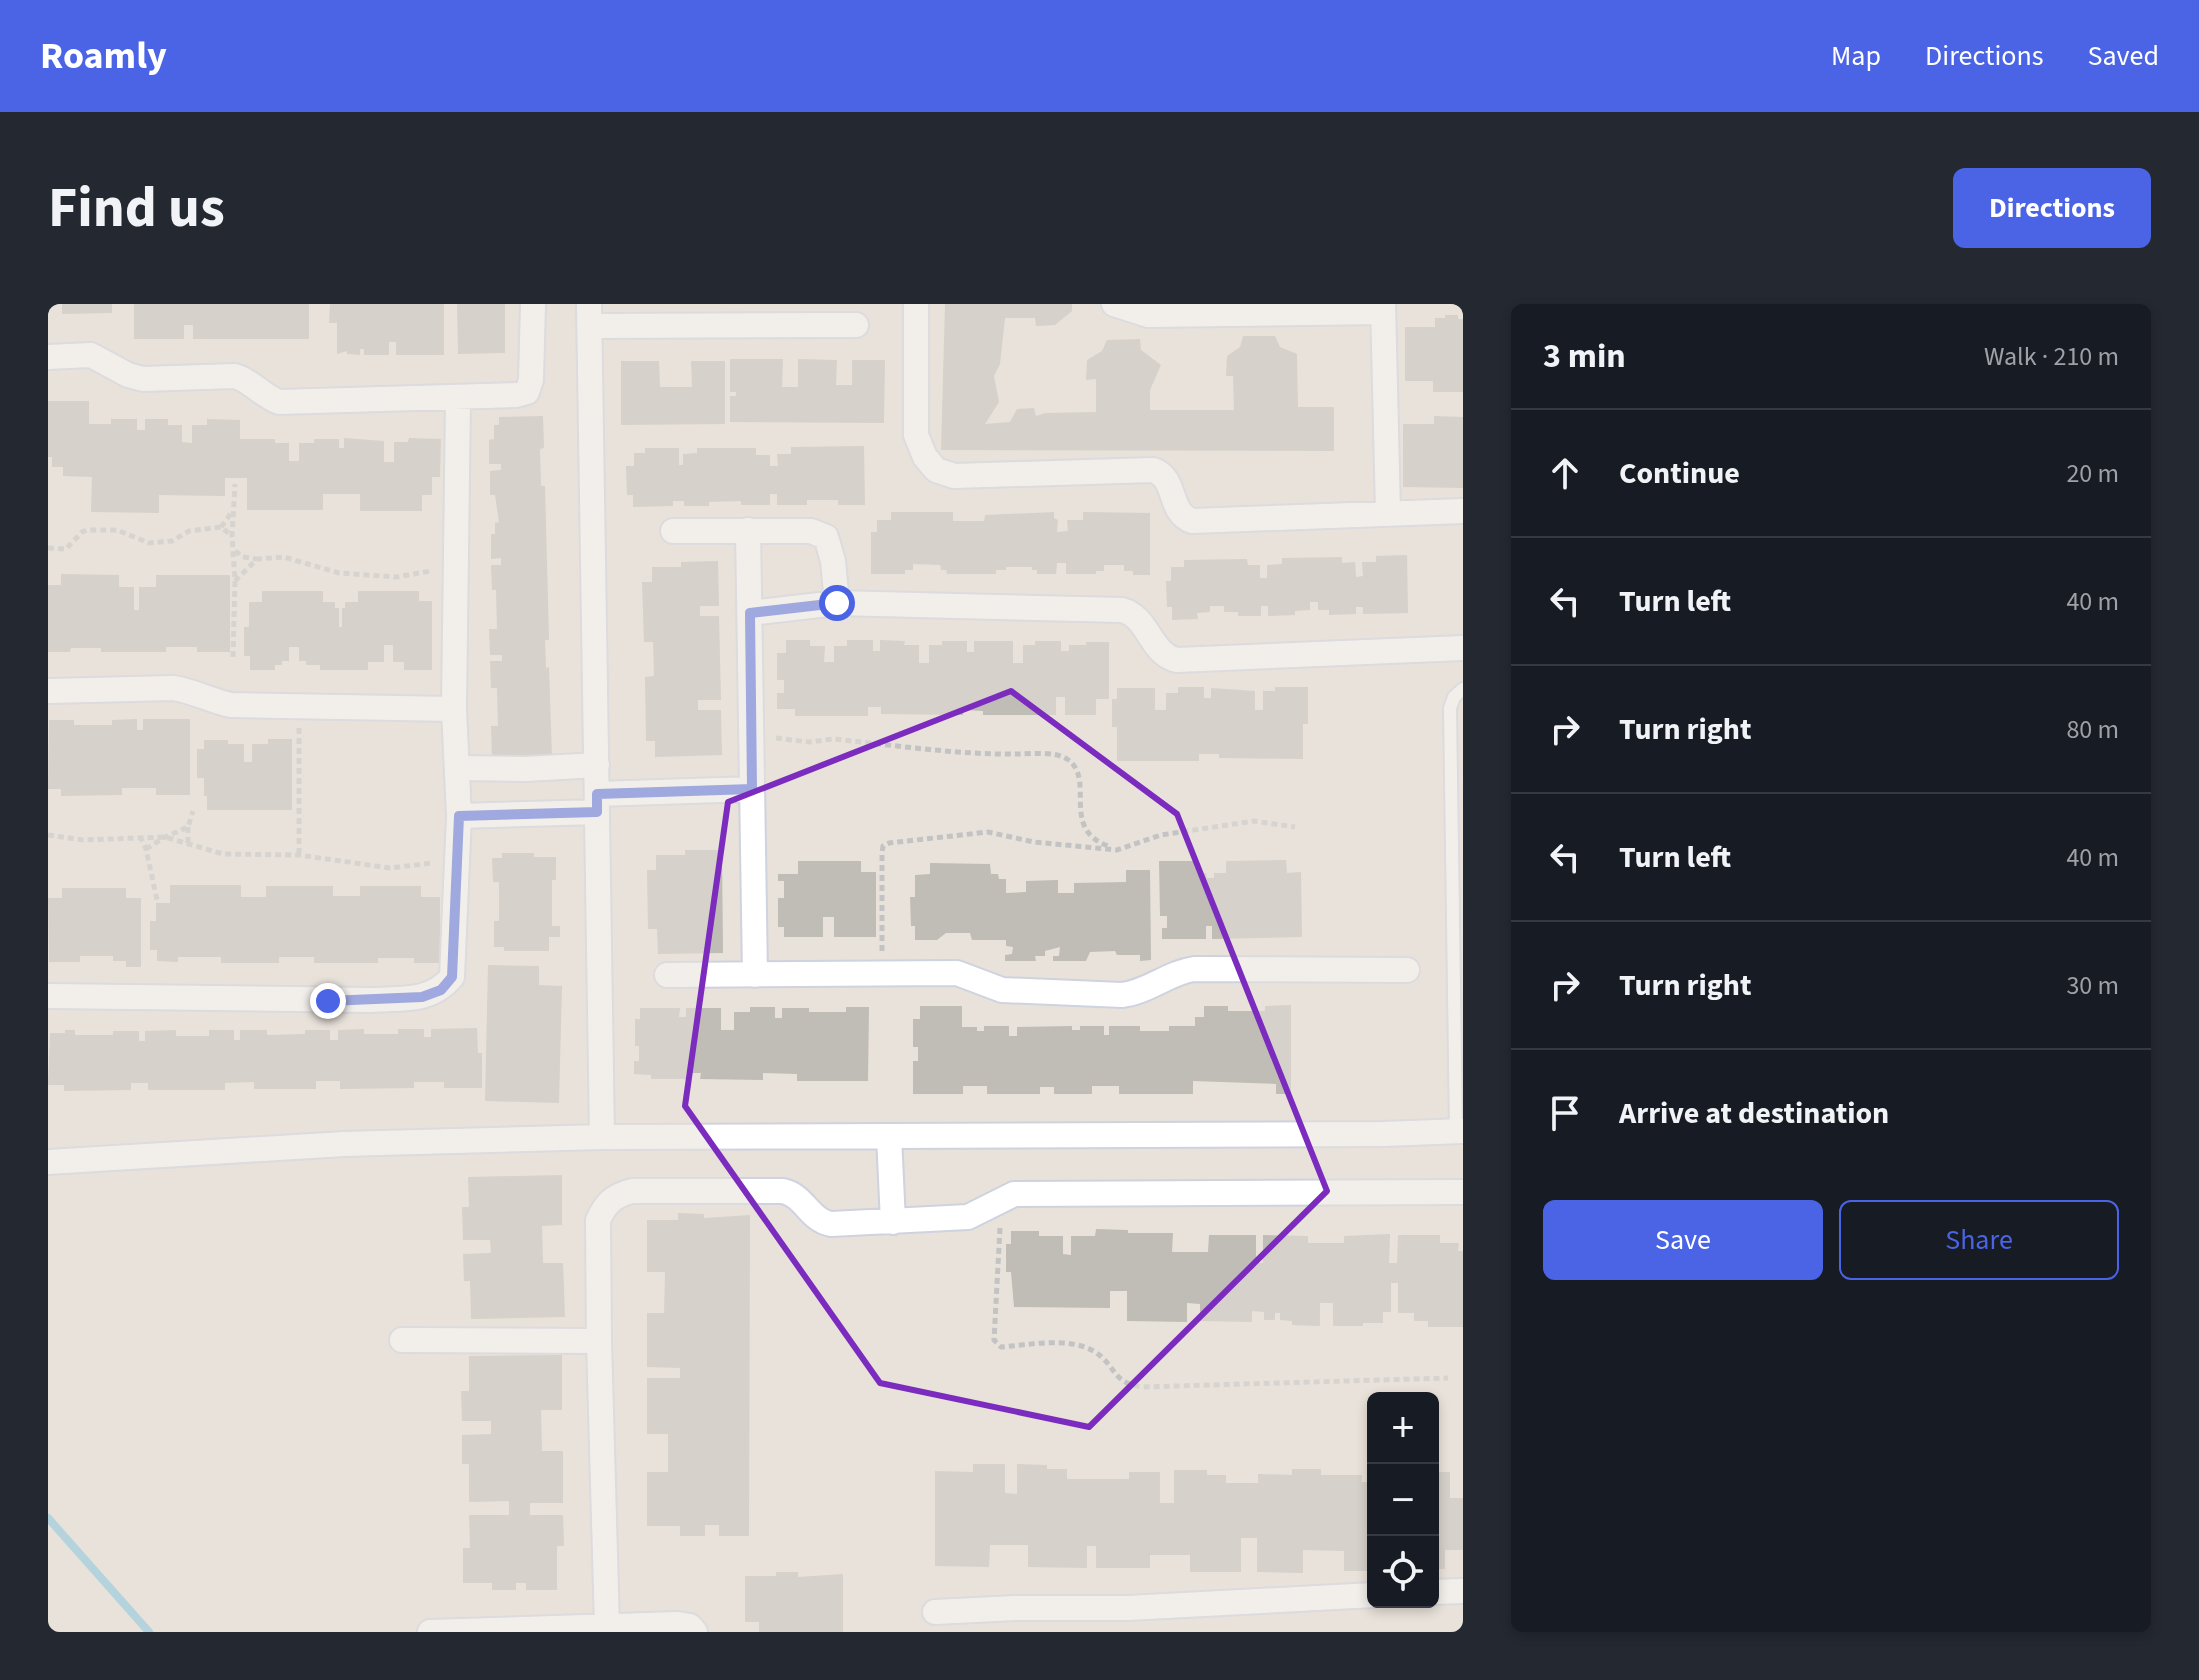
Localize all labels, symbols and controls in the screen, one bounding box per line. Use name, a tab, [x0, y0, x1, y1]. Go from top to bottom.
text: Roamly	[40, 29, 167, 83]
text: Map	[1831, 36, 1881, 76]
text: Directions	[1925, 36, 2044, 76]
text: Saved	[2088, 36, 2159, 76]
button: Directions	[1953, 168, 2151, 248]
text: Find us	[48, 169, 225, 248]
text: 3 min	[1543, 332, 1626, 381]
text: Walk · 210 m	[1984, 338, 2119, 375]
icon: ahead	[1543, 451, 1587, 495]
text: Continue	[1619, 452, 1740, 495]
text: 20 m	[2066, 455, 2119, 492]
icon: left	[1543, 579, 1587, 623]
text: Turn left	[1619, 580, 1731, 623]
text: 40 m	[2066, 583, 2119, 620]
route start	[819, 585, 855, 621]
icon: right	[1543, 707, 1587, 751]
text: Turn right	[1619, 708, 1751, 751]
text: 80 m	[2066, 711, 2119, 748]
icon: left	[1543, 835, 1587, 879]
text: Turn left	[1619, 836, 1731, 879]
text: 40 m	[2066, 839, 2119, 876]
icon: right	[1543, 963, 1587, 1007]
text: Turn right	[1619, 964, 1751, 1007]
text: 30 m	[2066, 967, 2119, 1004]
route end	[310, 983, 346, 1019]
icon: arrive	[1543, 1091, 1587, 1135]
text: Arrive at destination	[1619, 1092, 1889, 1135]
button: Save	[1543, 1200, 1823, 1280]
button: Share	[1839, 1200, 2119, 1280]
map controls	[1367, 1392, 1439, 1608]
button: +	[1367, 1392, 1439, 1464]
button: −	[1367, 1464, 1439, 1536]
button: locate	[1367, 1536, 1439, 1608]

